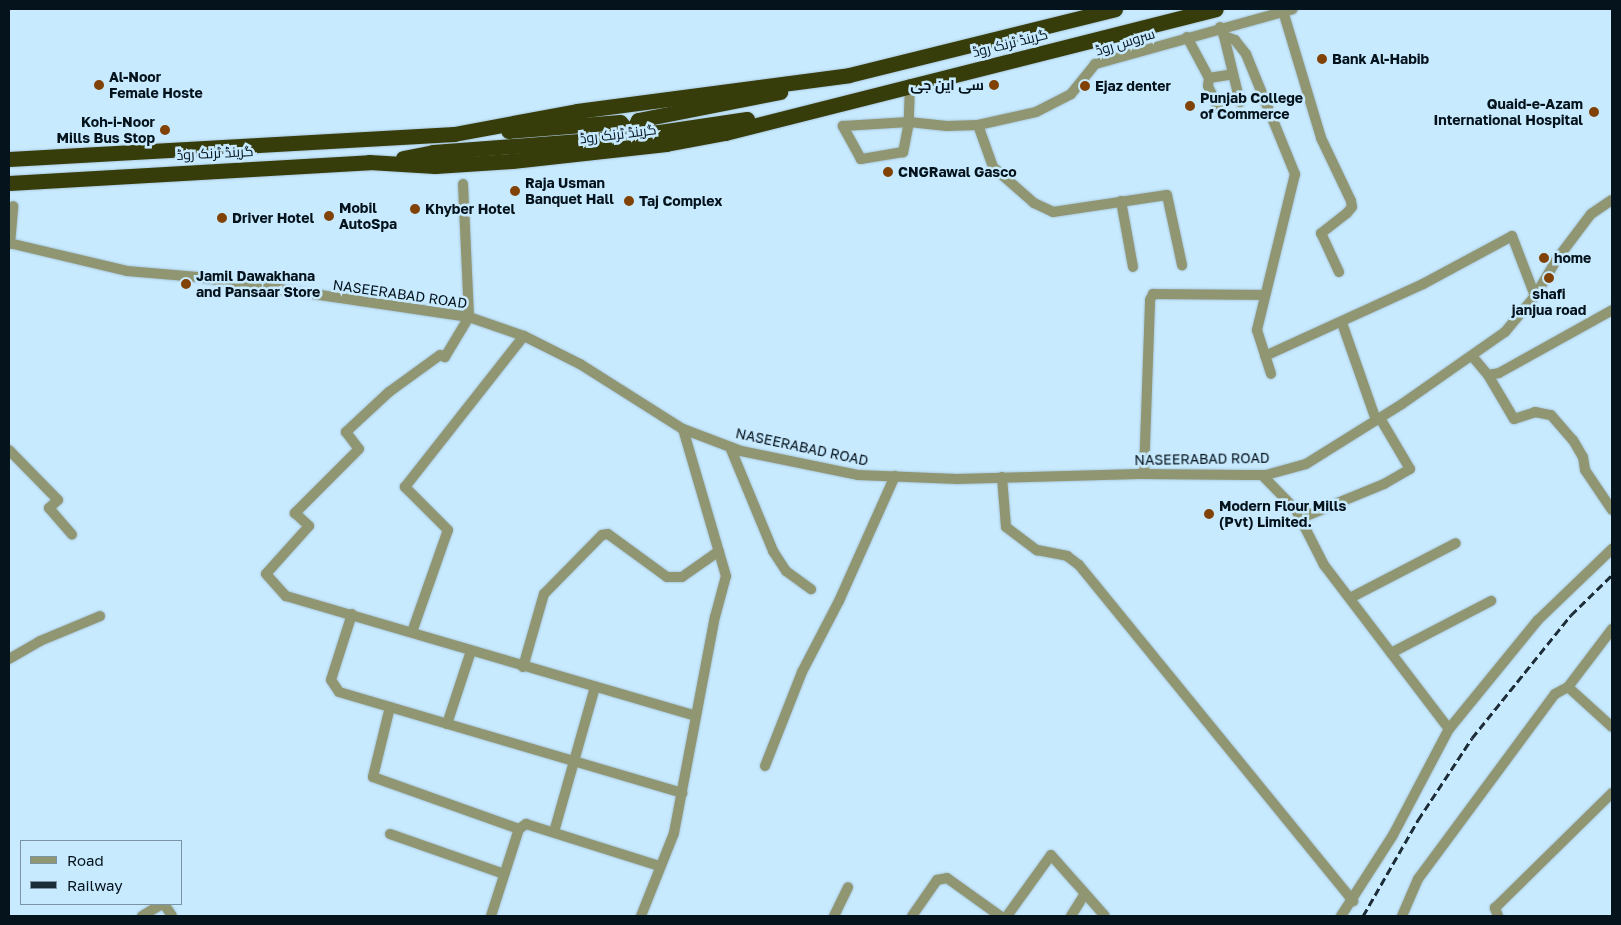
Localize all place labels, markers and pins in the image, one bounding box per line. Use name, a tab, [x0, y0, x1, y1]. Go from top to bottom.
place label: Bank Al-Habib	[1332, 51, 1429, 67]
marker: Bank Al-Habib	[1316, 53, 1328, 65]
place label: Al-Noor Female Hoste	[109, 69, 203, 102]
place label: سی این جی	[910, 77, 984, 93]
place label: Ejaz denter	[1095, 78, 1171, 94]
marker: Al-Noor Female Hoste	[93, 79, 105, 91]
marker: سی این جی	[988, 79, 1000, 91]
marker: Ejaz denter	[1079, 80, 1091, 92]
place label: Punjab College of Commerce	[1200, 90, 1303, 122]
place label: Quaid-e-Azam International Hospital	[1434, 96, 1583, 128]
marker: Punjab College of Commerce	[1184, 100, 1196, 112]
marker: Quaid-e-Azam International Hospital	[1587, 105, 1601, 119]
place label: Koh-i-Noor Mills Bus Stop	[57, 114, 155, 146]
marker: Koh-i-Noor Mills Bus Stop	[159, 124, 171, 136]
place label: CNGRawal Gasco	[898, 164, 1017, 180]
marker: CNGRawal Gasco	[882, 166, 894, 178]
place label: Raja Usman Banquet Hall	[525, 175, 614, 208]
marker: Raja Usman Banquet Hall	[509, 185, 521, 197]
place label: Taj Complex	[639, 193, 722, 209]
marker: Taj Complex	[623, 195, 635, 207]
place label: Mobil AutoSpa	[339, 200, 397, 232]
place label: Khyber Hotel	[425, 201, 515, 217]
marker: Khyber Hotel	[409, 203, 421, 215]
place label: Driver Hotel	[232, 210, 314, 226]
marker: Mobil AutoSpa	[323, 210, 335, 222]
marker: Driver Hotel	[216, 212, 228, 224]
place label: home	[1554, 250, 1591, 266]
marker: home	[1538, 252, 1550, 264]
place label: Jamil Dawakhana and Pansaar Store	[196, 268, 320, 300]
marker: shafi janjua road	[1543, 272, 1555, 284]
marker: Jamil Dawakhana and Pansaar Store	[180, 278, 192, 290]
place label: shafi janjua road	[1512, 286, 1586, 318]
place label: Modern Flour Mills (Pvt) Limited.	[1219, 498, 1346, 530]
marker: Modern Flour Mills (Pvt) Limited.	[1203, 508, 1215, 520]

